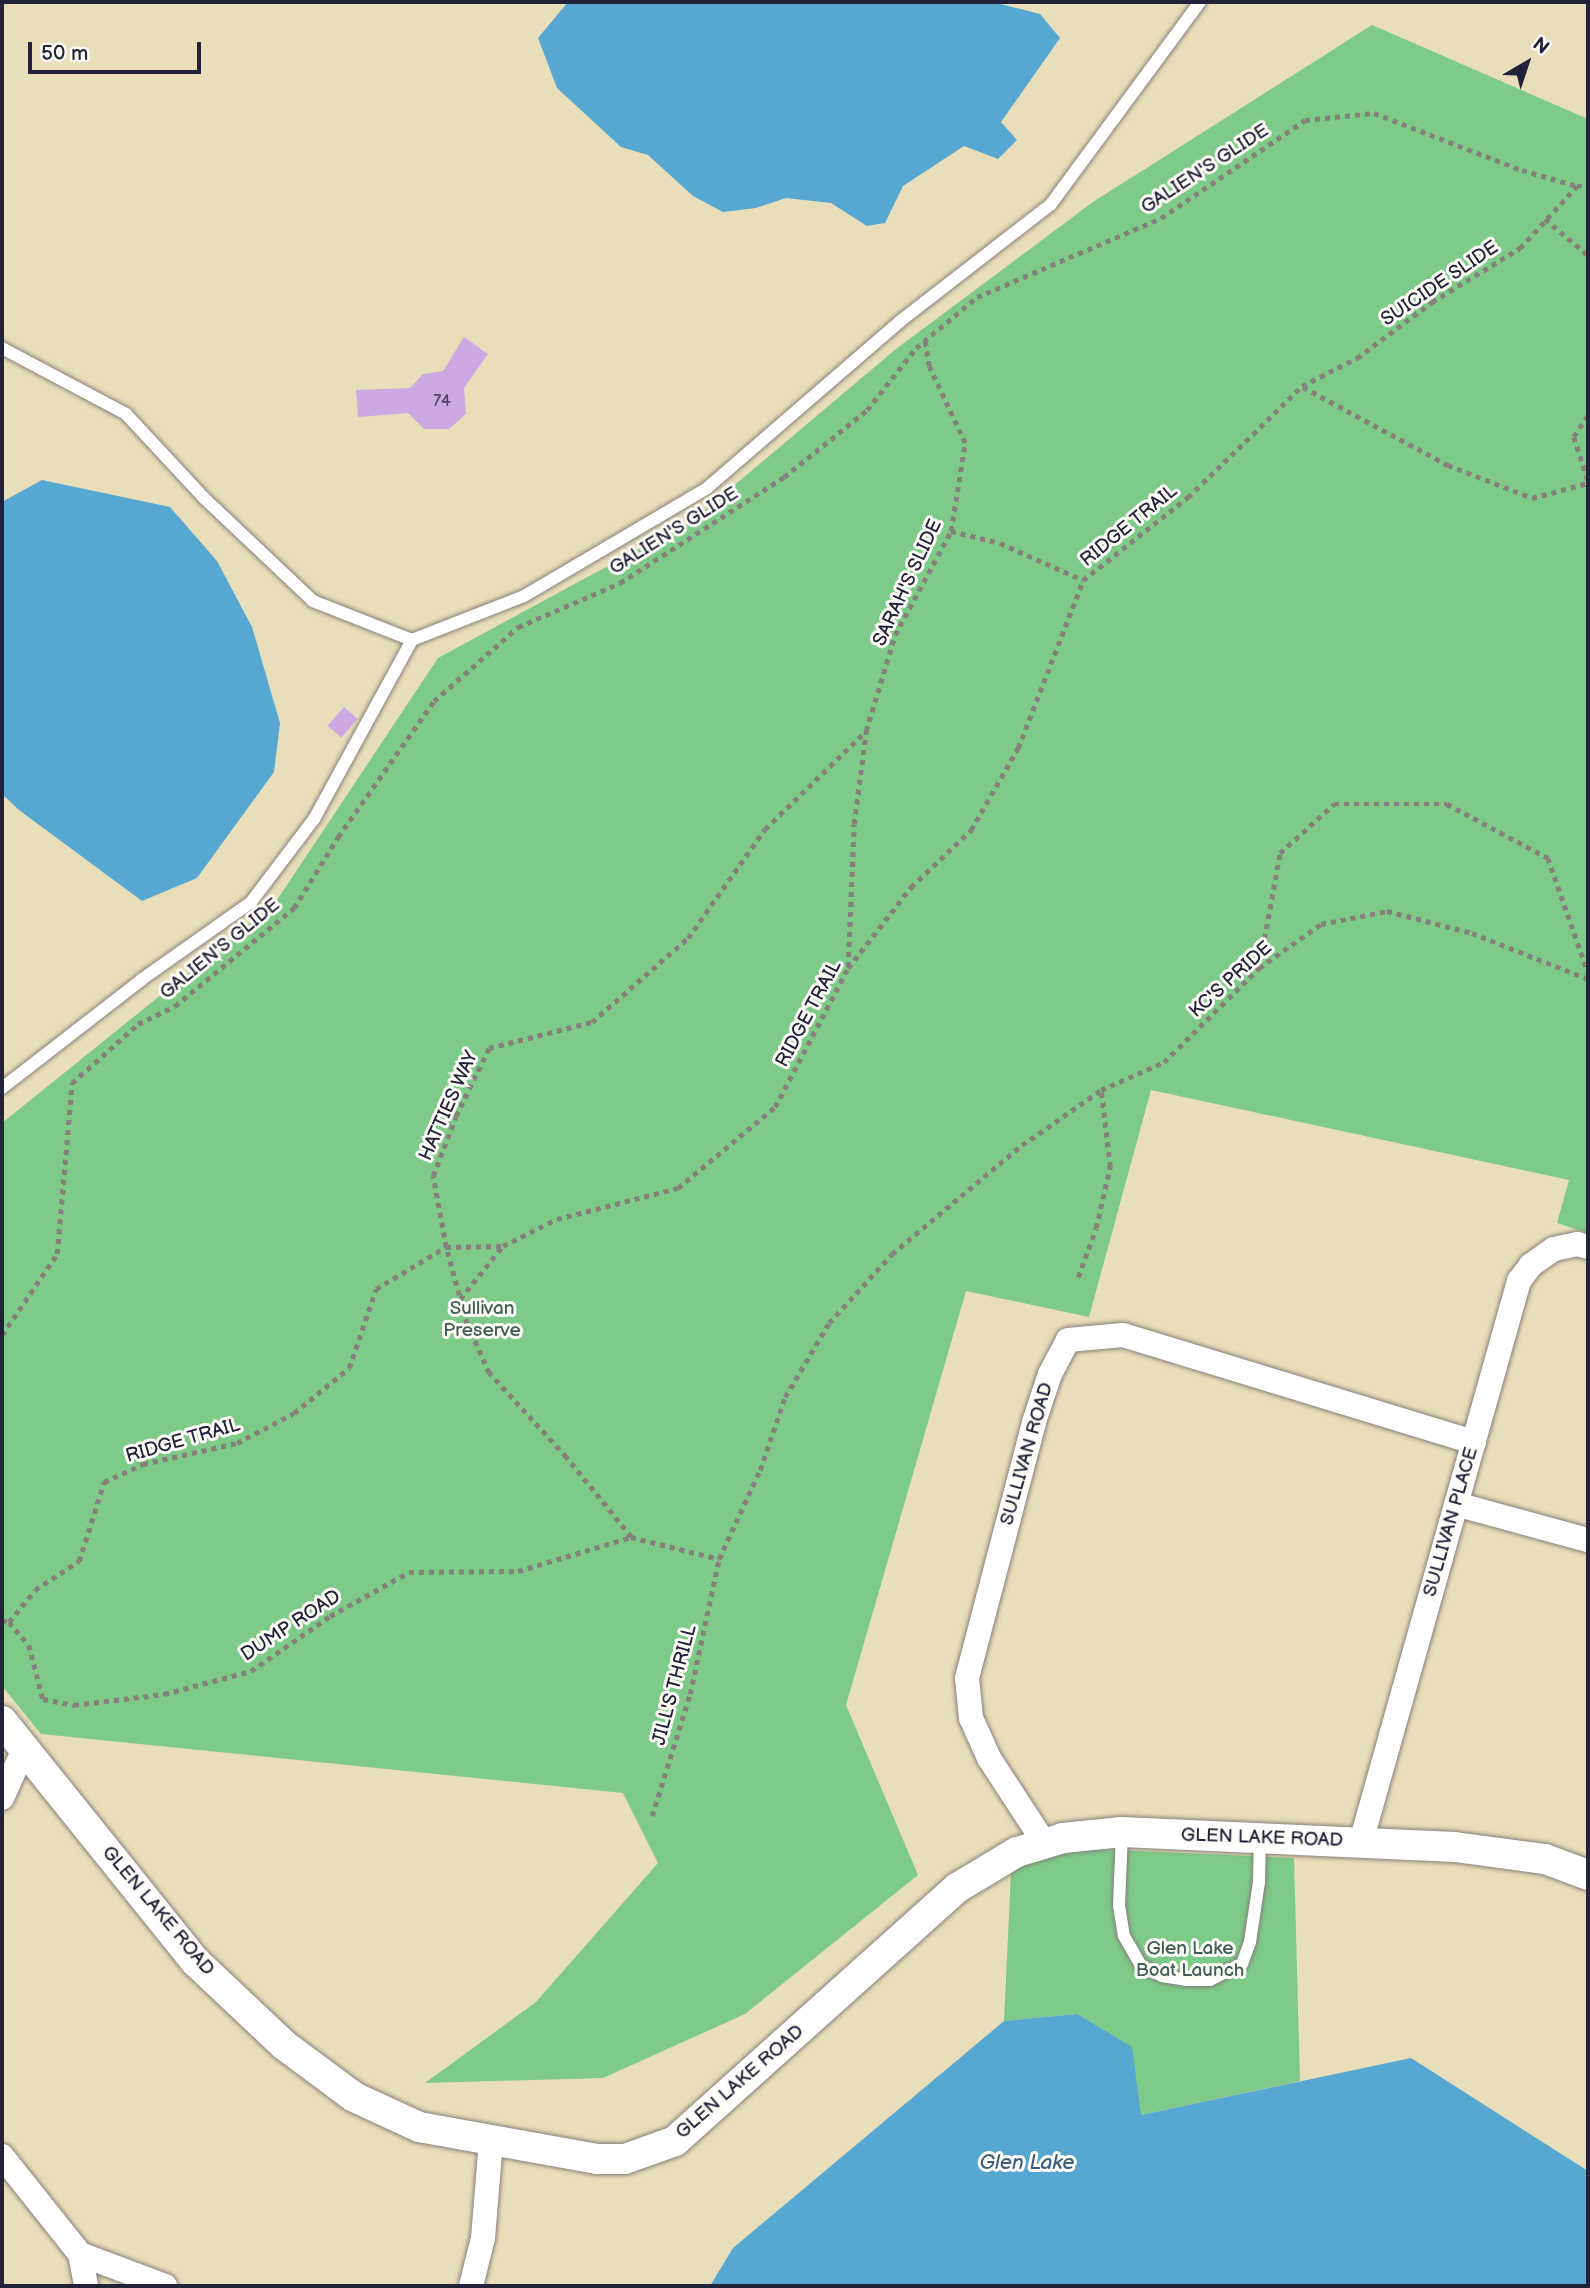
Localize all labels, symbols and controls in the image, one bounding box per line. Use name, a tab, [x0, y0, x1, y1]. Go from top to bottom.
scale bar	[32, 28, 205, 72]
north arrow	[1492, 28, 1562, 98]
text: N	[1528, 33, 1553, 60]
text: 50 m	[41, 41, 88, 66]
street label: GALIEN'S GLIDE	[1137, 119, 1273, 219]
street label: SUICIDE SLIDE	[1377, 236, 1503, 332]
house number: 74	[433, 392, 451, 412]
street label: RIDGE TRAIL	[1076, 480, 1182, 572]
street label: GALIEN'S GLIDE	[605, 482, 743, 580]
street label: SARAH'S SLIDE	[869, 516, 947, 650]
street label: GALIEN'S GLIDE	[156, 894, 284, 1004]
street label: KC'S PRIDE	[1185, 937, 1277, 1023]
street label: RIDGE TRAIL	[771, 956, 847, 1072]
street label: HATTIES WAY	[415, 1047, 483, 1165]
park label: Sullivan Preserve	[443, 1298, 521, 1342]
street label: SULLIVAN ROAD	[996, 1380, 1058, 1528]
street label: RIDGE TRAIL	[123, 1414, 243, 1468]
street label: SULLIVAN PLACE	[1419, 1445, 1483, 1599]
street label: DUMP ROAD	[237, 1585, 345, 1667]
street label: JILL'S THRILL	[648, 1622, 702, 1748]
street label: GLEN LAKE ROAD	[1180, 1824, 1344, 1852]
street label: GLEN LAKE ROAD	[97, 1841, 219, 1981]
park label: Glen Lake Boat Launch	[1136, 1938, 1244, 1982]
street label: GLEN LAKE ROAD	[671, 2020, 809, 2144]
water label: Glen Lake	[979, 2150, 1075, 2176]

